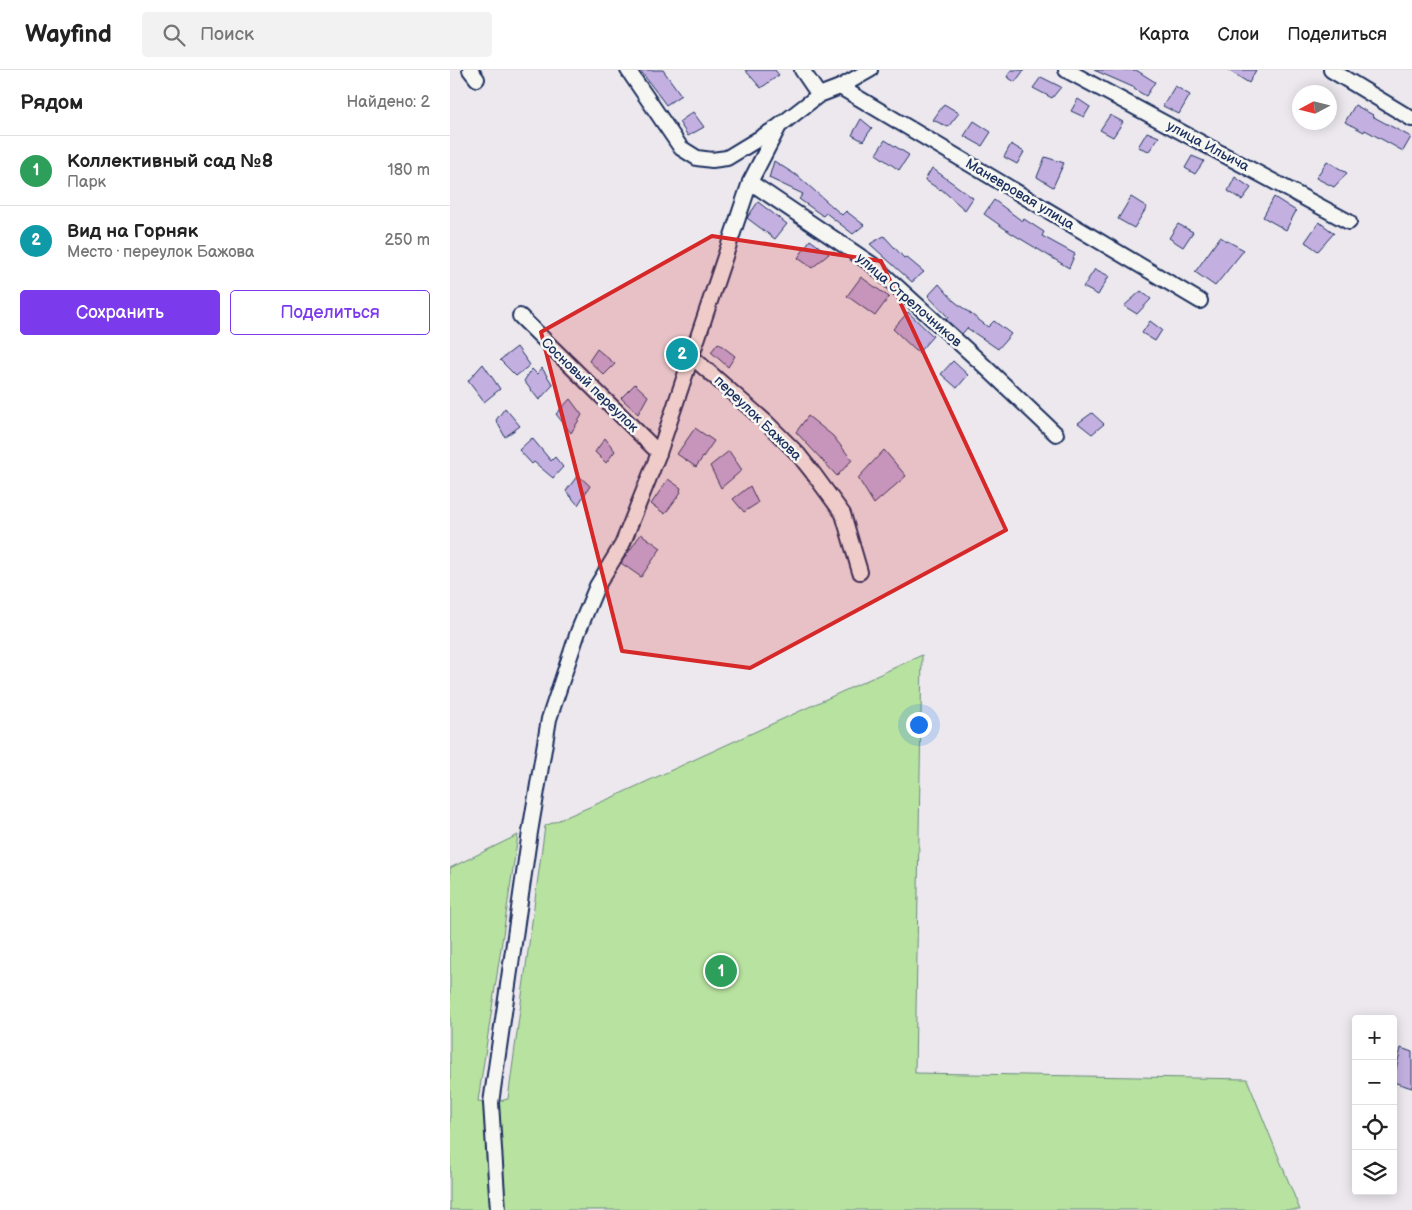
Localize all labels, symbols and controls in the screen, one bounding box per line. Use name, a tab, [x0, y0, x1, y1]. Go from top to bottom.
search box	[142, 12, 492, 57]
text: Wayfind	[25, 20, 112, 49]
icon: search	[160, 21, 188, 49]
text: Поиск	[200, 23, 254, 46]
text: Карта	[1139, 24, 1189, 45]
text: Слои	[1217, 24, 1259, 45]
text: Поделиться	[1287, 24, 1387, 45]
north arrow	[1292, 85, 1337, 130]
text: Рядом	[20, 90, 83, 115]
text: Найдено: 2	[346, 93, 430, 112]
street label: улица Ильича	[1164, 117, 1253, 175]
text: Коллективный сад №8	[67, 150, 273, 173]
street label: Маневровая улица	[962, 155, 1078, 234]
text: 1	[33, 161, 39, 180]
text: 180 m	[388, 161, 430, 180]
text: Парк	[67, 173, 106, 192]
text: Вид на Горняк	[67, 220, 198, 243]
text: 2	[31, 231, 41, 250]
text: 250 m	[384, 231, 430, 250]
text: Место · переулок Бажова	[67, 243, 254, 262]
street label: улица Стрелочников	[853, 250, 966, 351]
button: Сохранить	[20, 290, 220, 335]
button: Поделиться	[230, 290, 430, 335]
street label: Сосновый переулок	[538, 334, 643, 436]
pin: 2	[666, 335, 698, 373]
street label: переулок Бажова	[711, 372, 806, 465]
your location	[906, 712, 932, 738]
pin: 1	[705, 952, 737, 990]
map controls	[1352, 1015, 1397, 1195]
button: +	[1352, 1015, 1397, 1060]
button: −	[1352, 1060, 1397, 1105]
button: locate	[1352, 1105, 1397, 1150]
button: layers	[1352, 1150, 1397, 1195]

